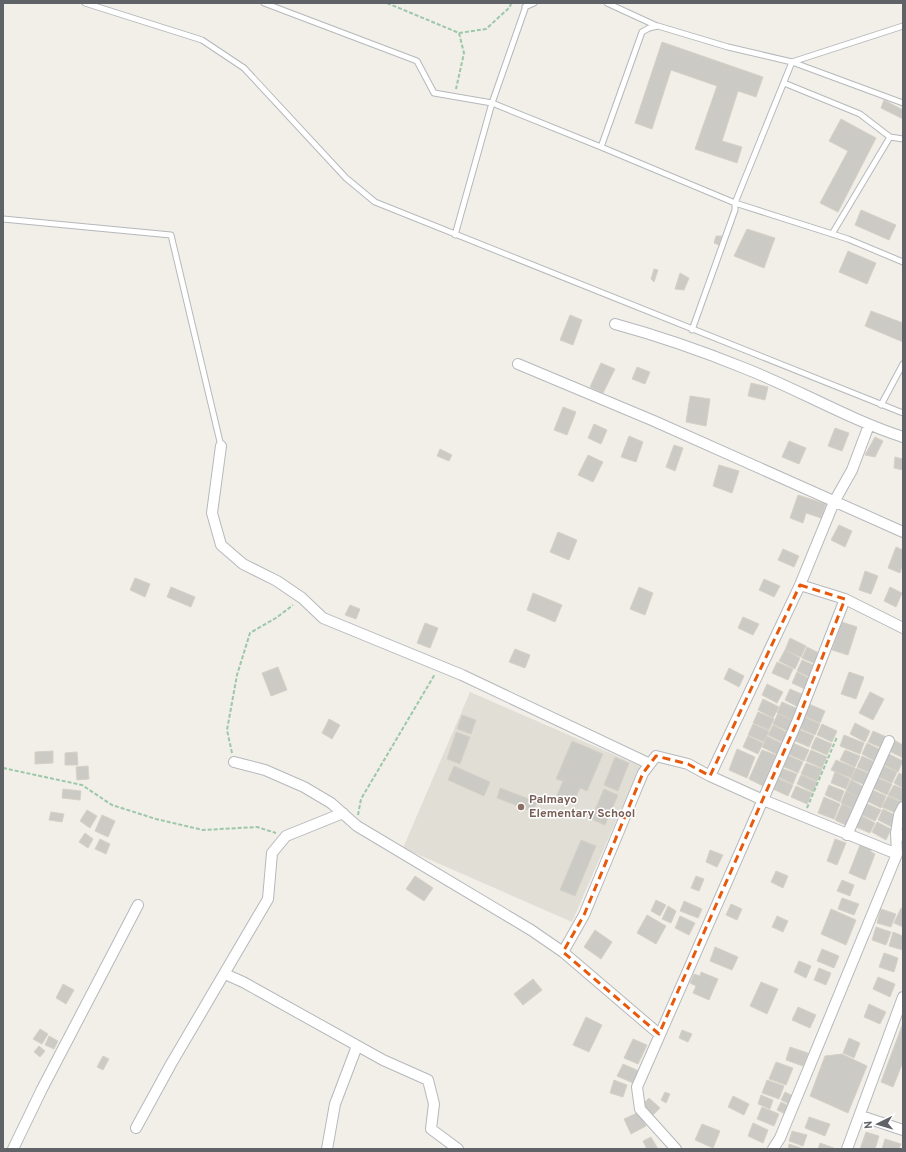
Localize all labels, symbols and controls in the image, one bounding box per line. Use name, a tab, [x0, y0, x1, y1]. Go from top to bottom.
place label: Palmayo Elementary School	[529, 792, 635, 822]
marker: Palmayo Elementary School	[516, 802, 526, 812]
north arrow	[858, 1104, 898, 1144]
text: N	[862, 1120, 876, 1129]

